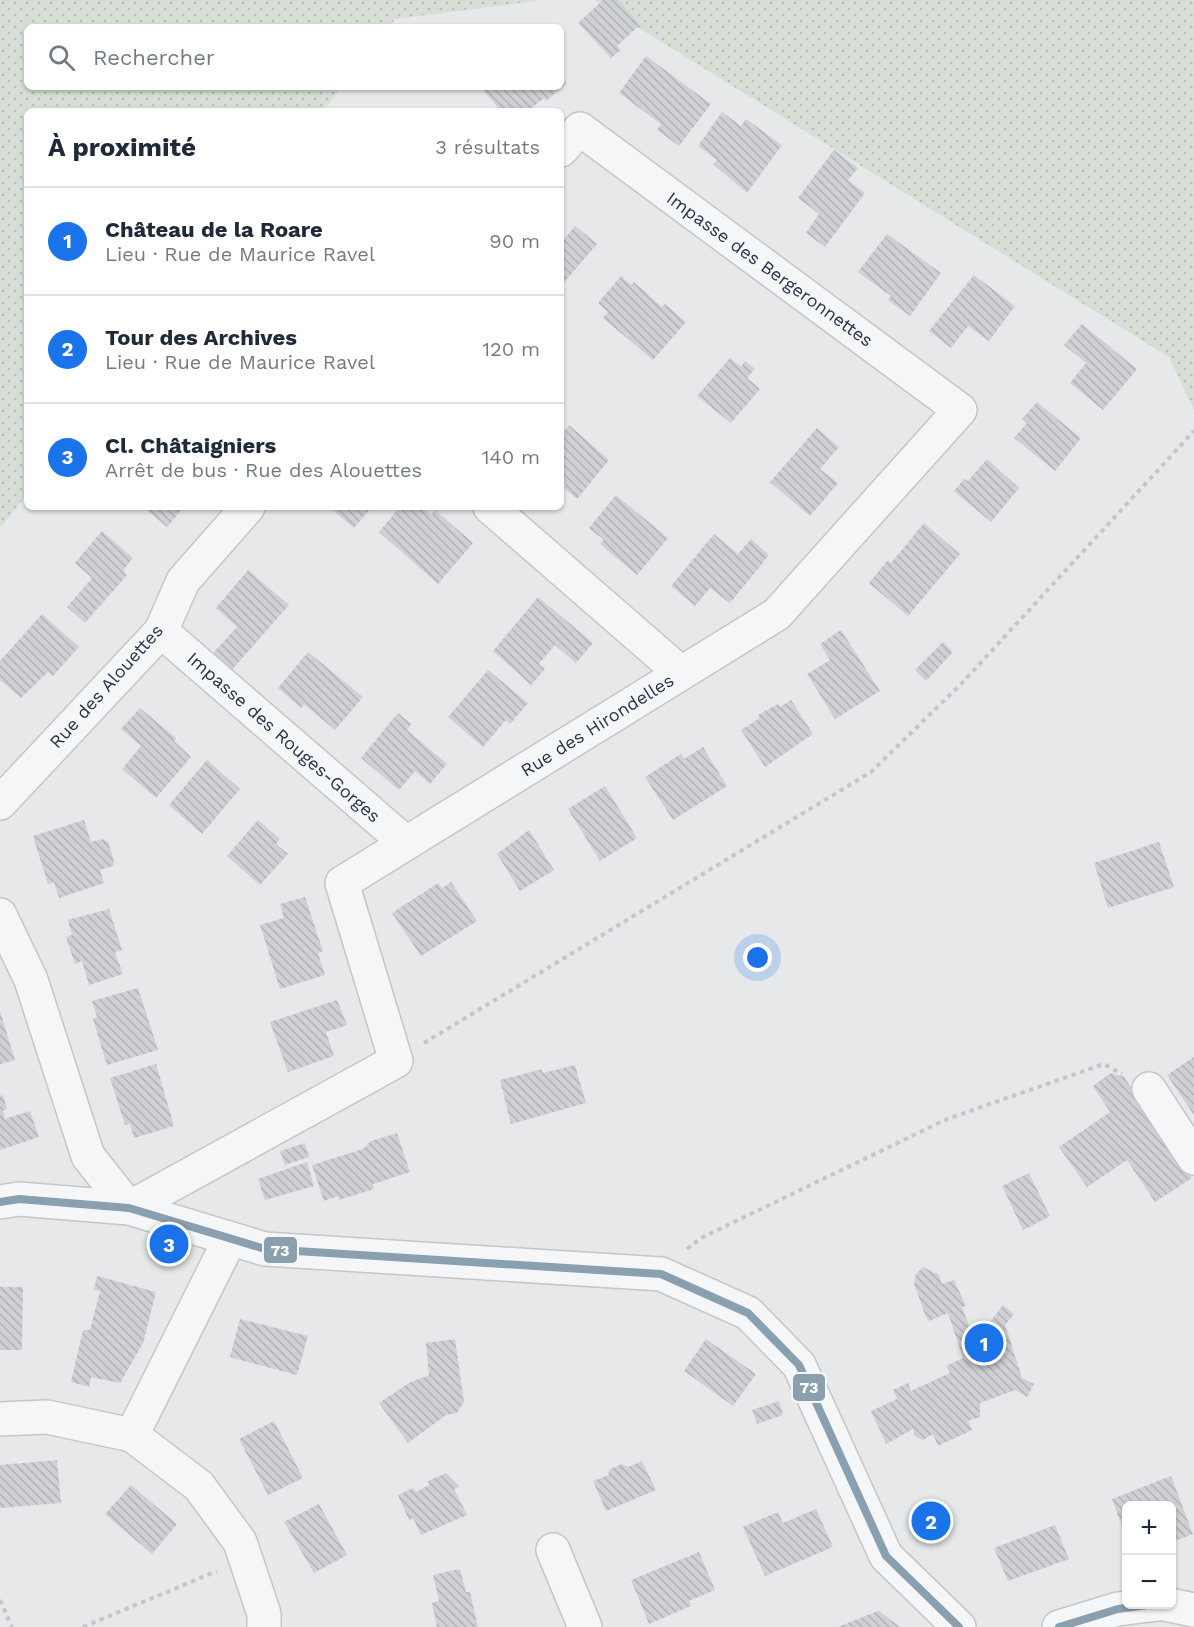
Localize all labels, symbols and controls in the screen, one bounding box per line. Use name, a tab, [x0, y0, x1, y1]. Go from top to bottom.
search box	[24, 24, 564, 90]
icon: search	[45, 41, 78, 74]
text: Rechercher	[93, 45, 215, 70]
text: À proximité	[48, 132, 196, 162]
text: 3 résultats	[435, 135, 540, 159]
street label: Impasse des Bergeronnettes	[663, 187, 877, 351]
text: Château de la Roare	[105, 217, 323, 242]
text: 1	[63, 229, 72, 253]
text: 90 m	[489, 229, 540, 253]
text: Lieu · Rue de Maurice Ravel	[105, 242, 375, 266]
text: Tour des Archives	[105, 325, 297, 350]
text: 2	[62, 337, 73, 361]
text: 120 m	[482, 337, 540, 361]
text: Lieu · Rue de Maurice Ravel	[105, 350, 375, 374]
text: Cl. Châtaigniers	[105, 433, 276, 458]
text: 3	[62, 445, 73, 469]
text: 140 m	[482, 445, 540, 469]
text: Arrêt de bus · Rue des Alouettes	[105, 458, 422, 482]
street label: Rue des Alouettes	[45, 620, 167, 752]
street label: Impasse des Rouges-Gorges	[183, 647, 385, 827]
street label: Rue des Hirondelles	[517, 669, 677, 781]
your location	[743, 943, 772, 972]
pin: 3	[150, 1222, 188, 1266]
line badge: 73	[263, 1236, 298, 1264]
text: 73	[270, 1241, 290, 1260]
pin: 1	[964, 1320, 1004, 1366]
line badge: 73	[792, 1373, 826, 1402]
text: 73	[799, 1378, 819, 1397]
pin: 2	[912, 1498, 950, 1544]
map controls	[1122, 1501, 1176, 1609]
button: +	[1122, 1501, 1176, 1555]
button: −	[1122, 1555, 1176, 1609]

